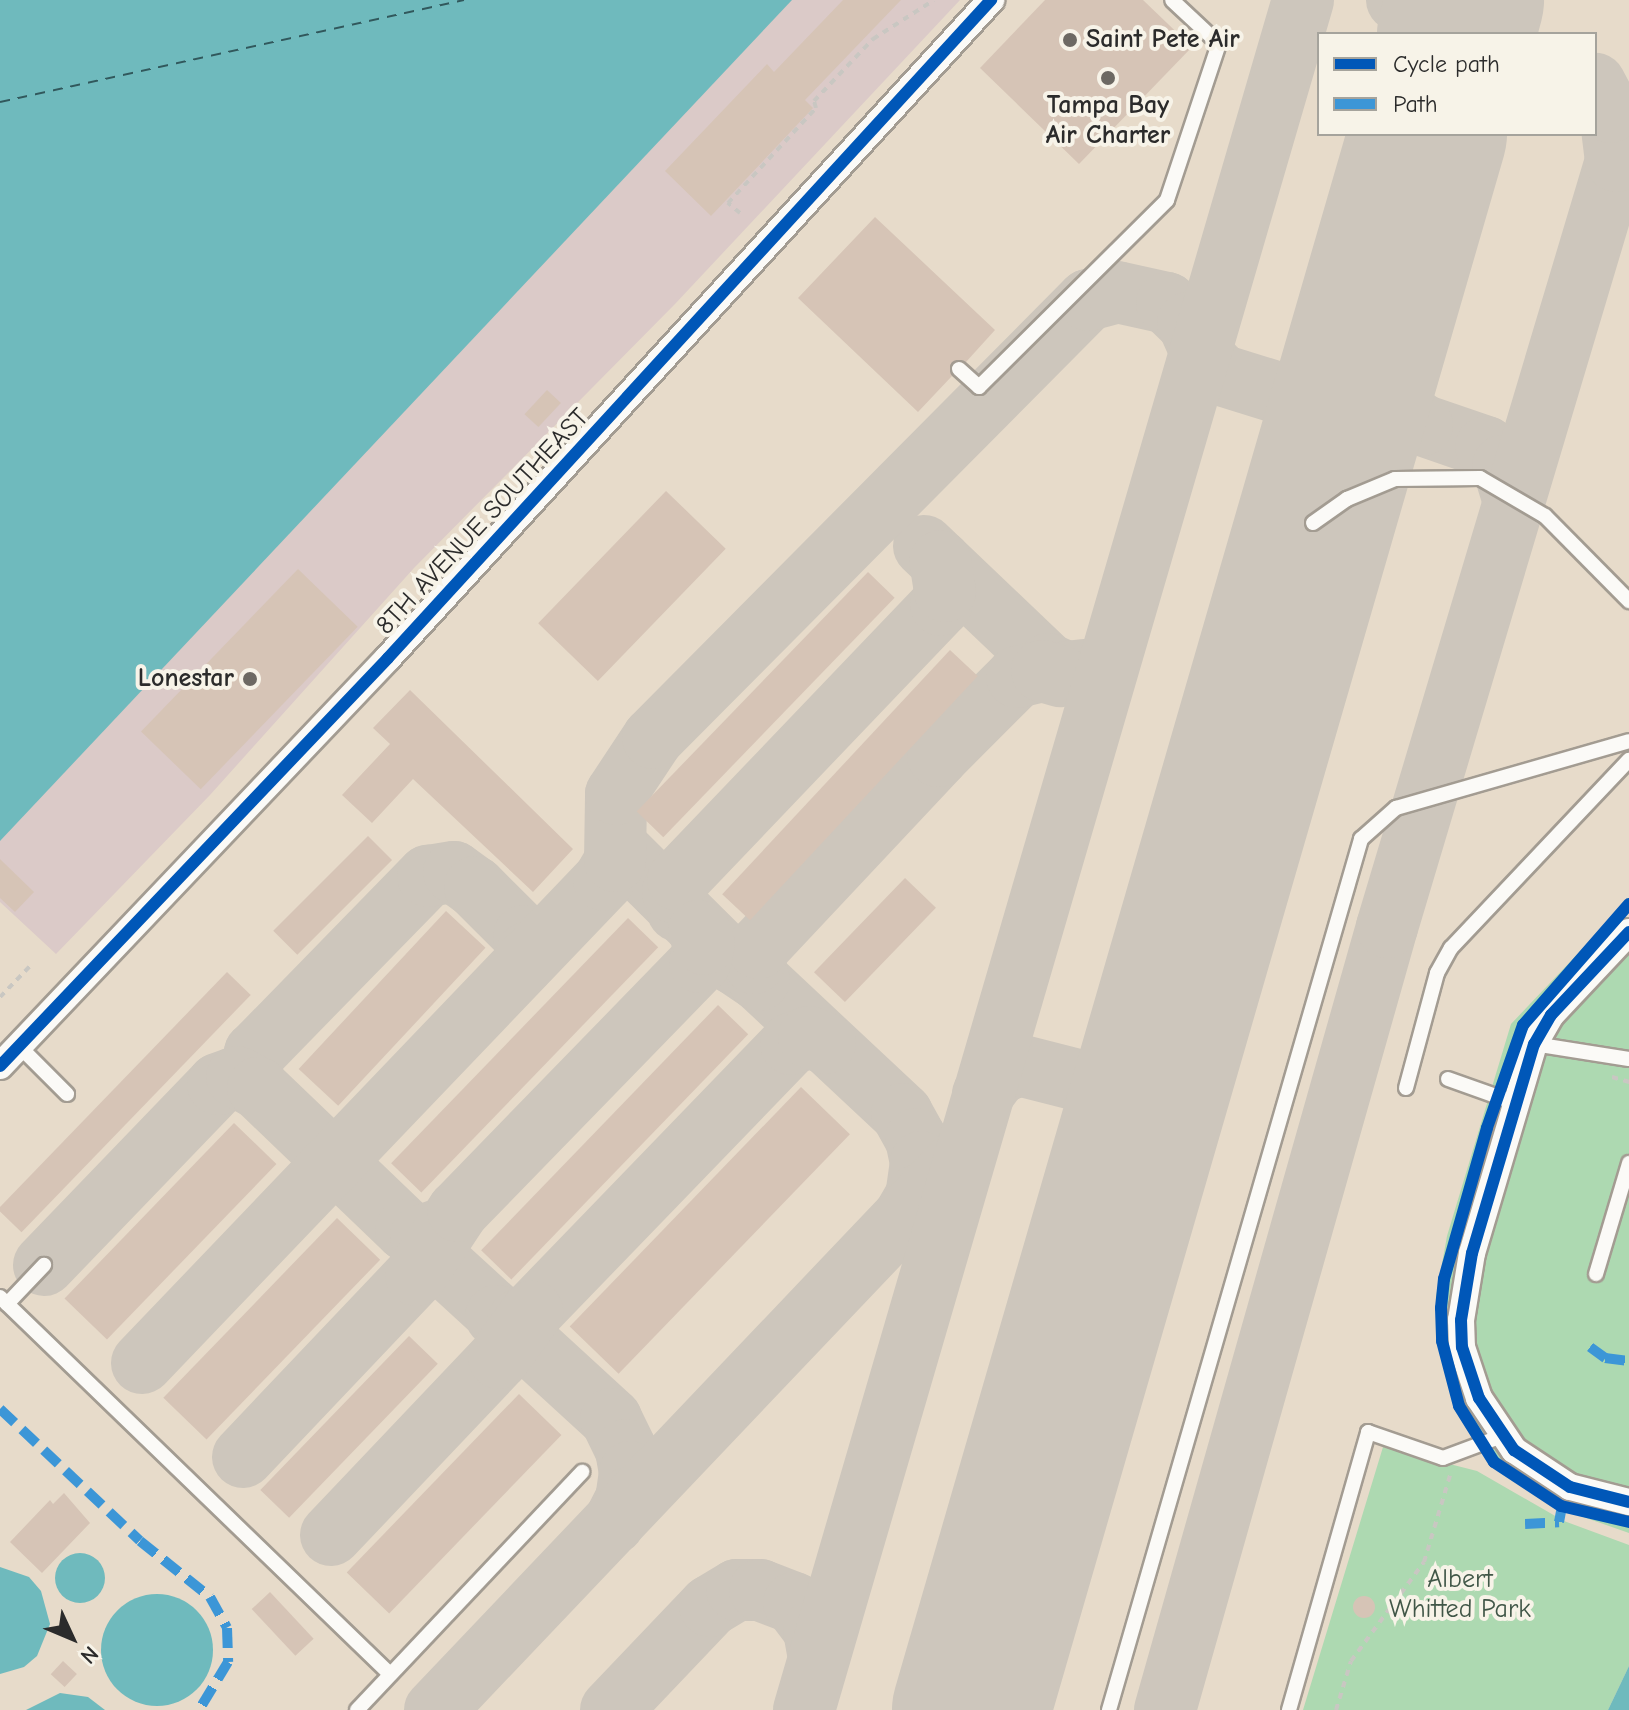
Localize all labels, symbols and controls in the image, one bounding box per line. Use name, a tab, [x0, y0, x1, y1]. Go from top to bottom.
place label: Saint Pete Air	[1086, 24, 1240, 56]
marker: Saint Pete Air	[1061, 31, 1079, 49]
legend	[1317, 32, 1597, 136]
text: Cycle path	[1393, 50, 1500, 78]
marker: Tampa Bay Air Charter	[1099, 69, 1117, 87]
place label: Tampa Bay Air Charter	[1046, 90, 1170, 152]
text: Path	[1393, 90, 1438, 118]
street label: 8TH AVENUE SOUTHEAST	[370, 403, 596, 641]
place label: Lonestar	[138, 663, 234, 695]
marker: Lonestar	[241, 670, 259, 688]
park label: Albert Whitted Park	[1389, 1564, 1531, 1626]
north arrow	[32, 1598, 112, 1678]
text: N	[75, 1640, 104, 1669]

